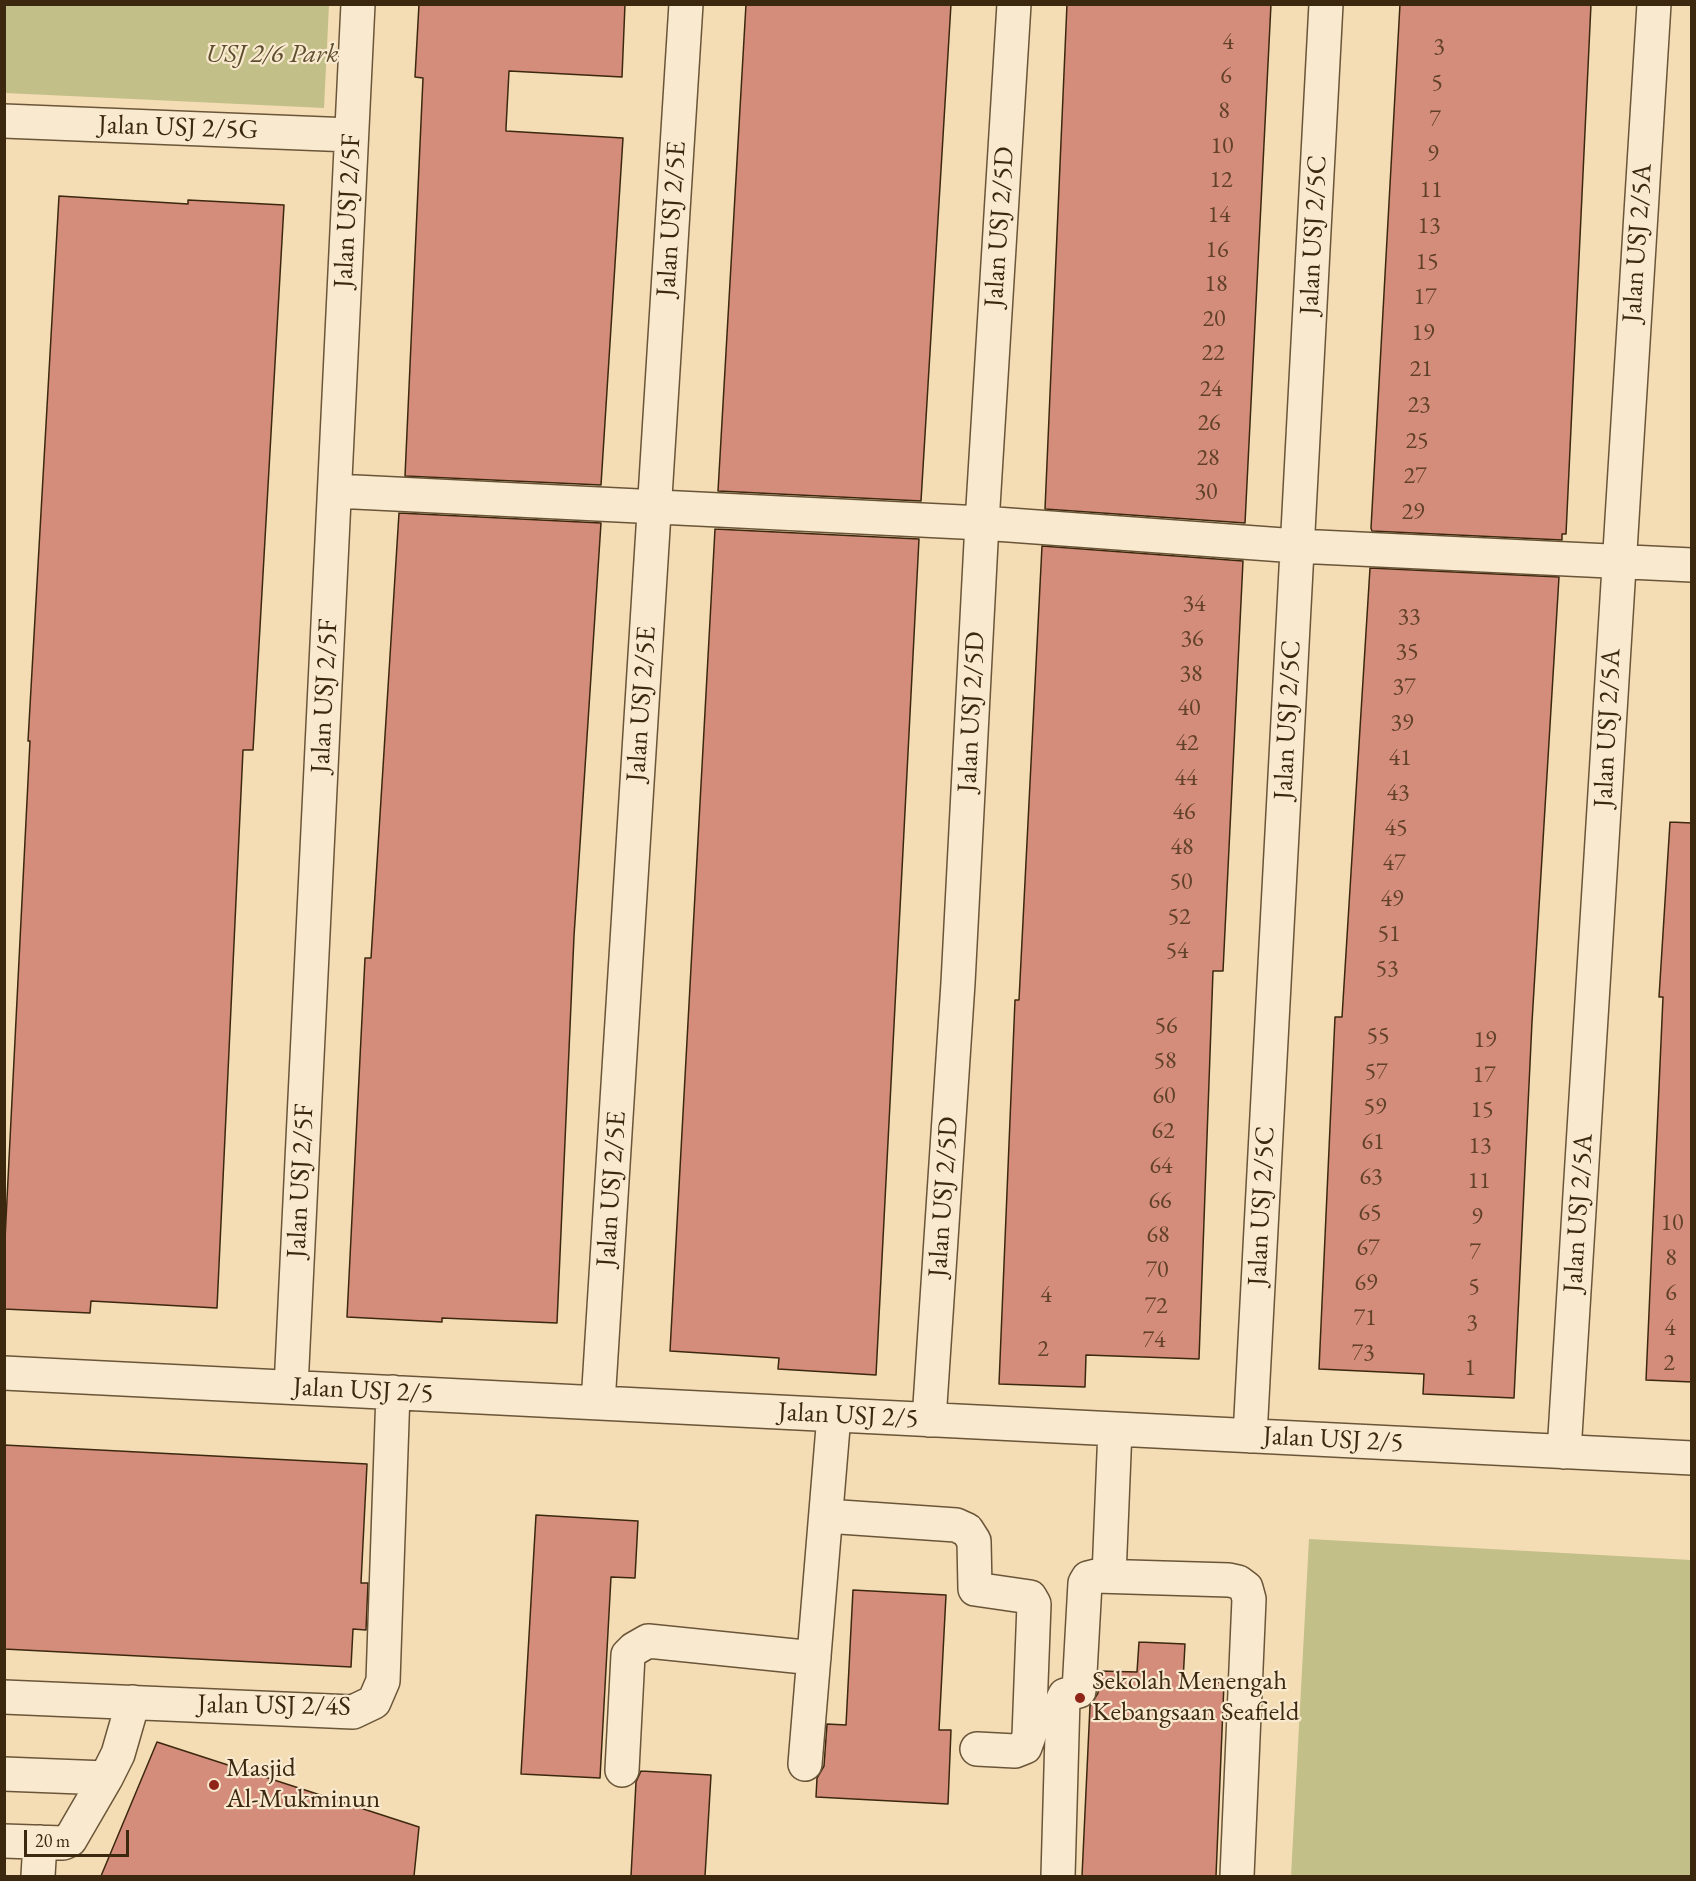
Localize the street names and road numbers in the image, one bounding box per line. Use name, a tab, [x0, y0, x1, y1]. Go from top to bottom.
street label: Jalan USJ 2/5G	[97, 109, 259, 147]
street label: Jalan USJ 2/5F	[328, 133, 368, 289]
street label: Jalan USJ 2/5E	[650, 140, 694, 298]
street label: Jalan USJ 2/5D	[978, 146, 1022, 308]
street label: Jalan USJ 2/5C	[1294, 154, 1334, 316]
street label: Jalan USJ 2/5A	[1616, 162, 1660, 324]
street label: Jalan USJ 2/5F	[305, 618, 345, 774]
street label: Jalan USJ 2/5E	[620, 625, 664, 783]
street label: Jalan USJ 2/5D	[952, 631, 992, 793]
street label: Jalan USJ 2/5C	[1268, 639, 1308, 801]
street label: Jalan USJ 2/5A	[1588, 648, 1628, 808]
street label: Jalan USJ 2/5F	[281, 1103, 321, 1259]
street label: Jalan USJ 2/5E	[590, 1110, 634, 1268]
street label: Jalan USJ 2/5D	[922, 1116, 966, 1278]
street label: Jalan USJ 2/5C	[1242, 1125, 1282, 1287]
street label: Jalan USJ 2/5A	[1557, 1132, 1601, 1294]
street label: Jalan USJ 2/5	[292, 1371, 434, 1411]
street label: Jalan USJ 2/5	[777, 1396, 919, 1436]
street label: Jalan USJ 2/5	[1262, 1420, 1404, 1460]
street label: Jalan USJ 2/4S	[197, 1688, 351, 1724]

